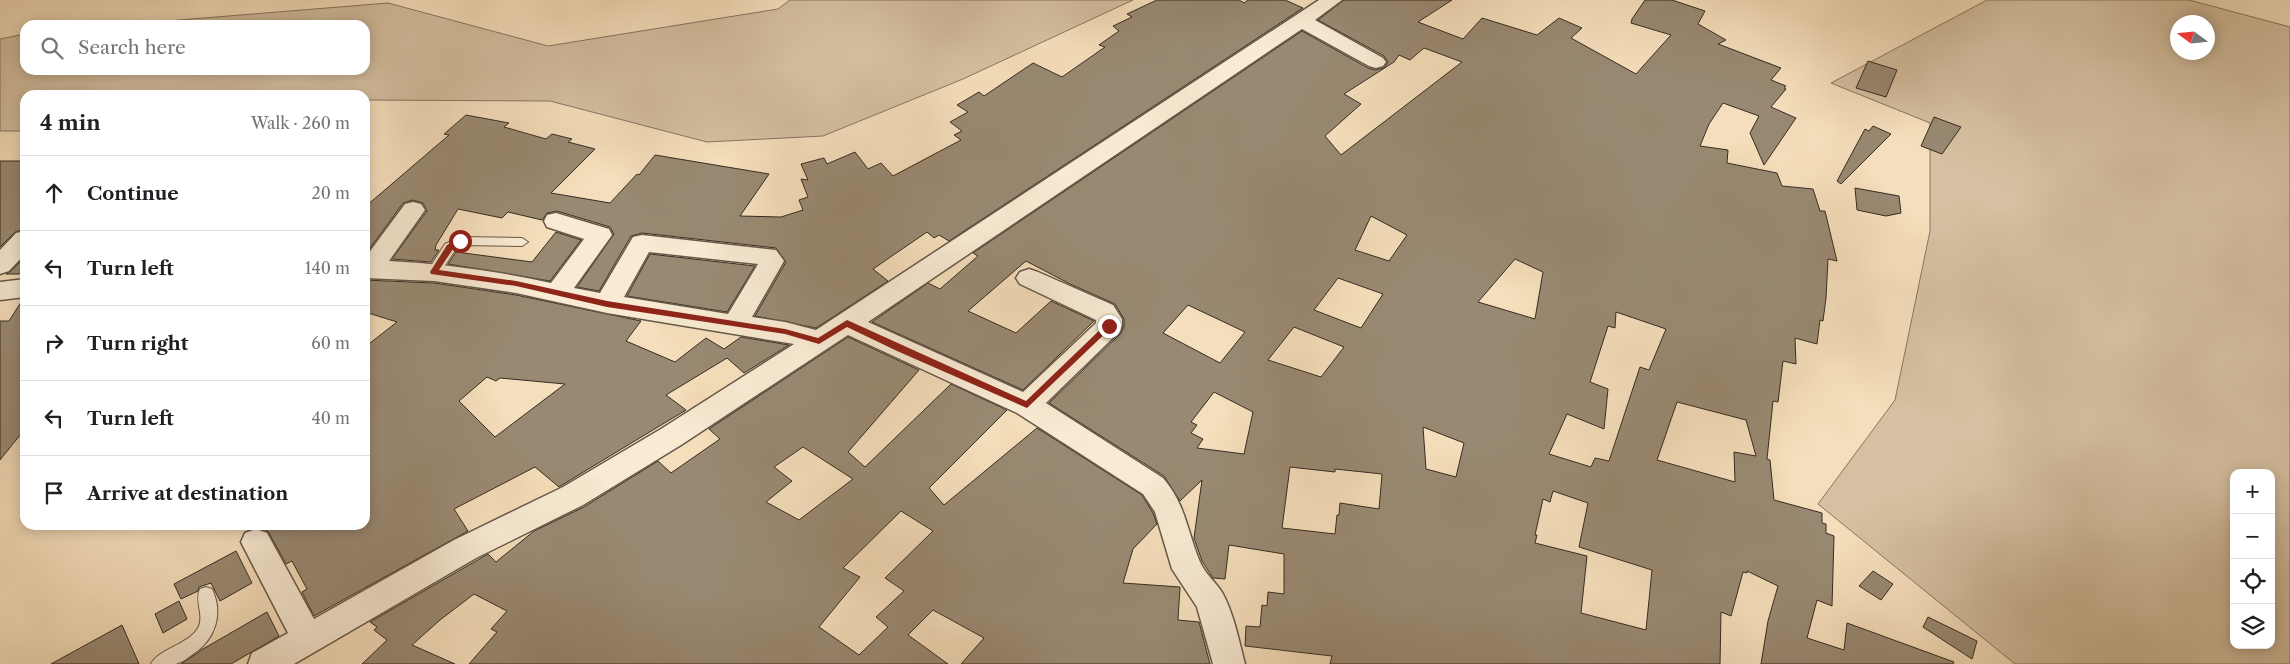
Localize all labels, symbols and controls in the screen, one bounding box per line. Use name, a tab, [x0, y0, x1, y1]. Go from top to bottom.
north arrow	[2170, 15, 2215, 60]
search box	[20, 20, 370, 75]
icon: search	[38, 34, 66, 62]
text: Search here	[78, 36, 186, 59]
text: 4 min	[40, 110, 101, 135]
text: Walk · 260 m	[251, 113, 350, 133]
icon: ahead	[40, 179, 68, 207]
text: Continue	[87, 182, 179, 205]
text: 20 m	[311, 183, 350, 203]
route start	[449, 230, 472, 253]
icon: left	[40, 254, 68, 282]
text: Turn left	[87, 257, 174, 280]
text: 140 m	[305, 258, 350, 278]
route end	[1098, 315, 1121, 338]
icon: right	[40, 329, 68, 357]
text: Turn right	[87, 332, 188, 355]
text: 60 m	[311, 333, 350, 353]
icon: left	[40, 404, 68, 432]
text: Turn left	[87, 407, 174, 430]
text: 40 m	[311, 408, 350, 428]
map controls	[2230, 469, 2275, 649]
button: +	[2230, 469, 2275, 514]
icon: arrive	[40, 479, 68, 507]
text: Arrive at destination	[87, 482, 288, 505]
button: −	[2230, 514, 2275, 559]
button: locate	[2230, 559, 2275, 604]
button: layers	[2230, 604, 2275, 649]

